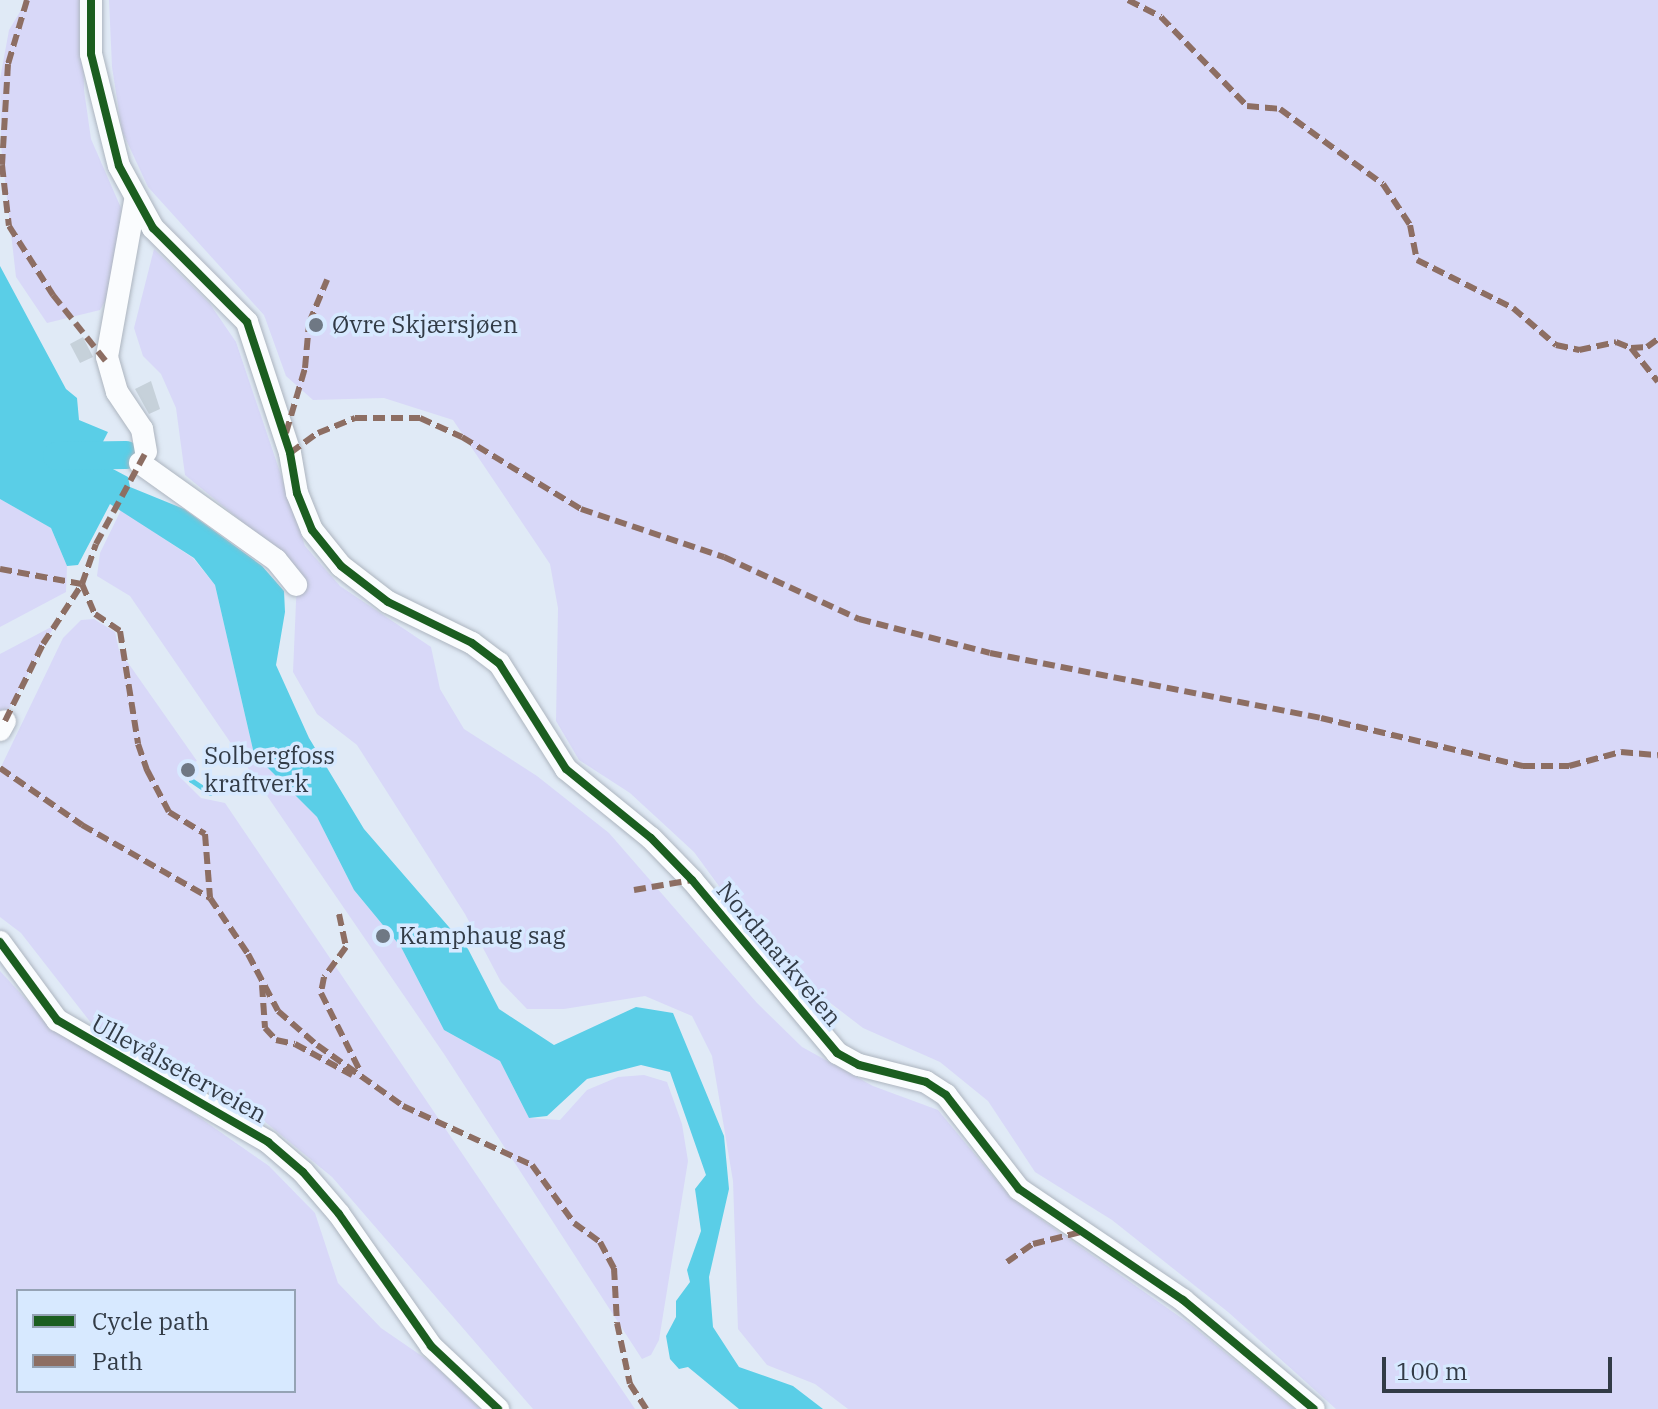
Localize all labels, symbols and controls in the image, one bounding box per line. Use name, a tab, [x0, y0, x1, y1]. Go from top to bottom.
place label: Øvre Skjærsjøen	[332, 311, 518, 339]
marker: Øvre Skjærsjøen	[307, 316, 325, 334]
place label: Solbergfoss kraftverk	[204, 742, 335, 798]
marker: Solbergfoss kraftverk	[179, 761, 197, 779]
street label: Nordmarkveien	[710, 876, 848, 1032]
place label: Kamphaug sag	[399, 922, 565, 950]
marker: Kamphaug sag	[374, 927, 392, 945]
street label: Ullevålseterveien	[86, 1009, 272, 1129]
legend	[16, 1289, 296, 1393]
text: Cycle path	[92, 1305, 209, 1337]
scale bar	[1386, 1341, 1616, 1391]
text: Path	[92, 1345, 143, 1377]
text: 100 m	[1396, 1355, 1468, 1387]

